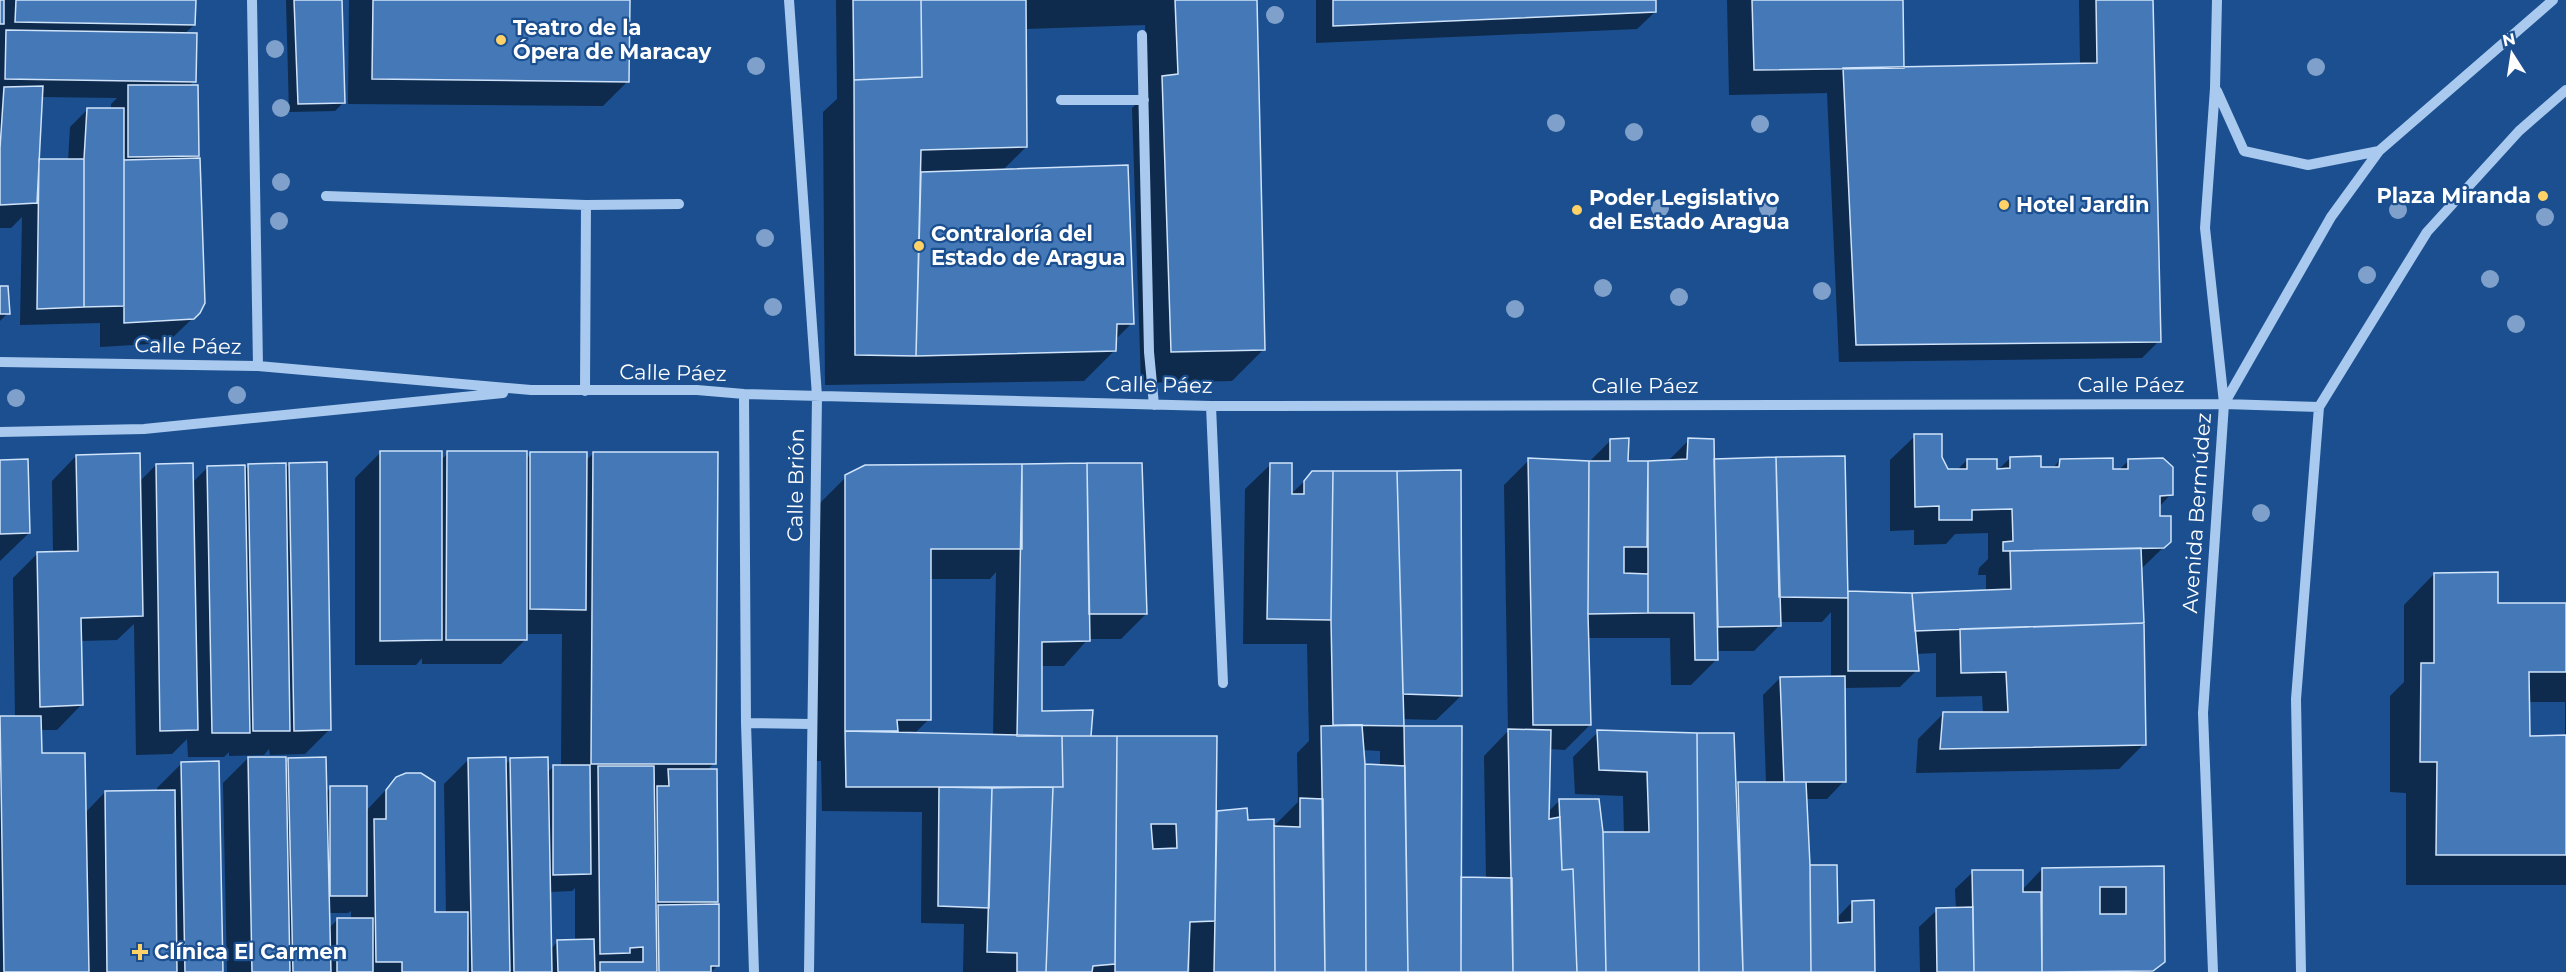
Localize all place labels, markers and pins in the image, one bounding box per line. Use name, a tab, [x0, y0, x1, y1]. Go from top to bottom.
place label: Teatro de la Ópera de Maracay	[513, 15, 712, 64]
marker: Teatro de la Ópera de Maracay	[494, 33, 508, 47]
place label: Plaza Miranda	[2376, 183, 2531, 208]
place label: Poder Legislativo del Estado Aragua	[1589, 185, 1790, 234]
marker: Plaza Miranda	[2536, 189, 2550, 203]
place label: Hotel Jardin	[2016, 192, 2150, 217]
marker: Hotel Jardin	[1997, 198, 2011, 212]
marker: Poder Legislativo del Estado Aragua	[1570, 203, 1584, 217]
place label: Contraloría del Estado de Aragua	[931, 221, 1125, 270]
marker: Contraloría del Estado de Aragua	[912, 239, 926, 253]
place label: Clínica El Carmen	[154, 939, 347, 964]
marker: Clínica El Carmen	[131, 943, 149, 961]

